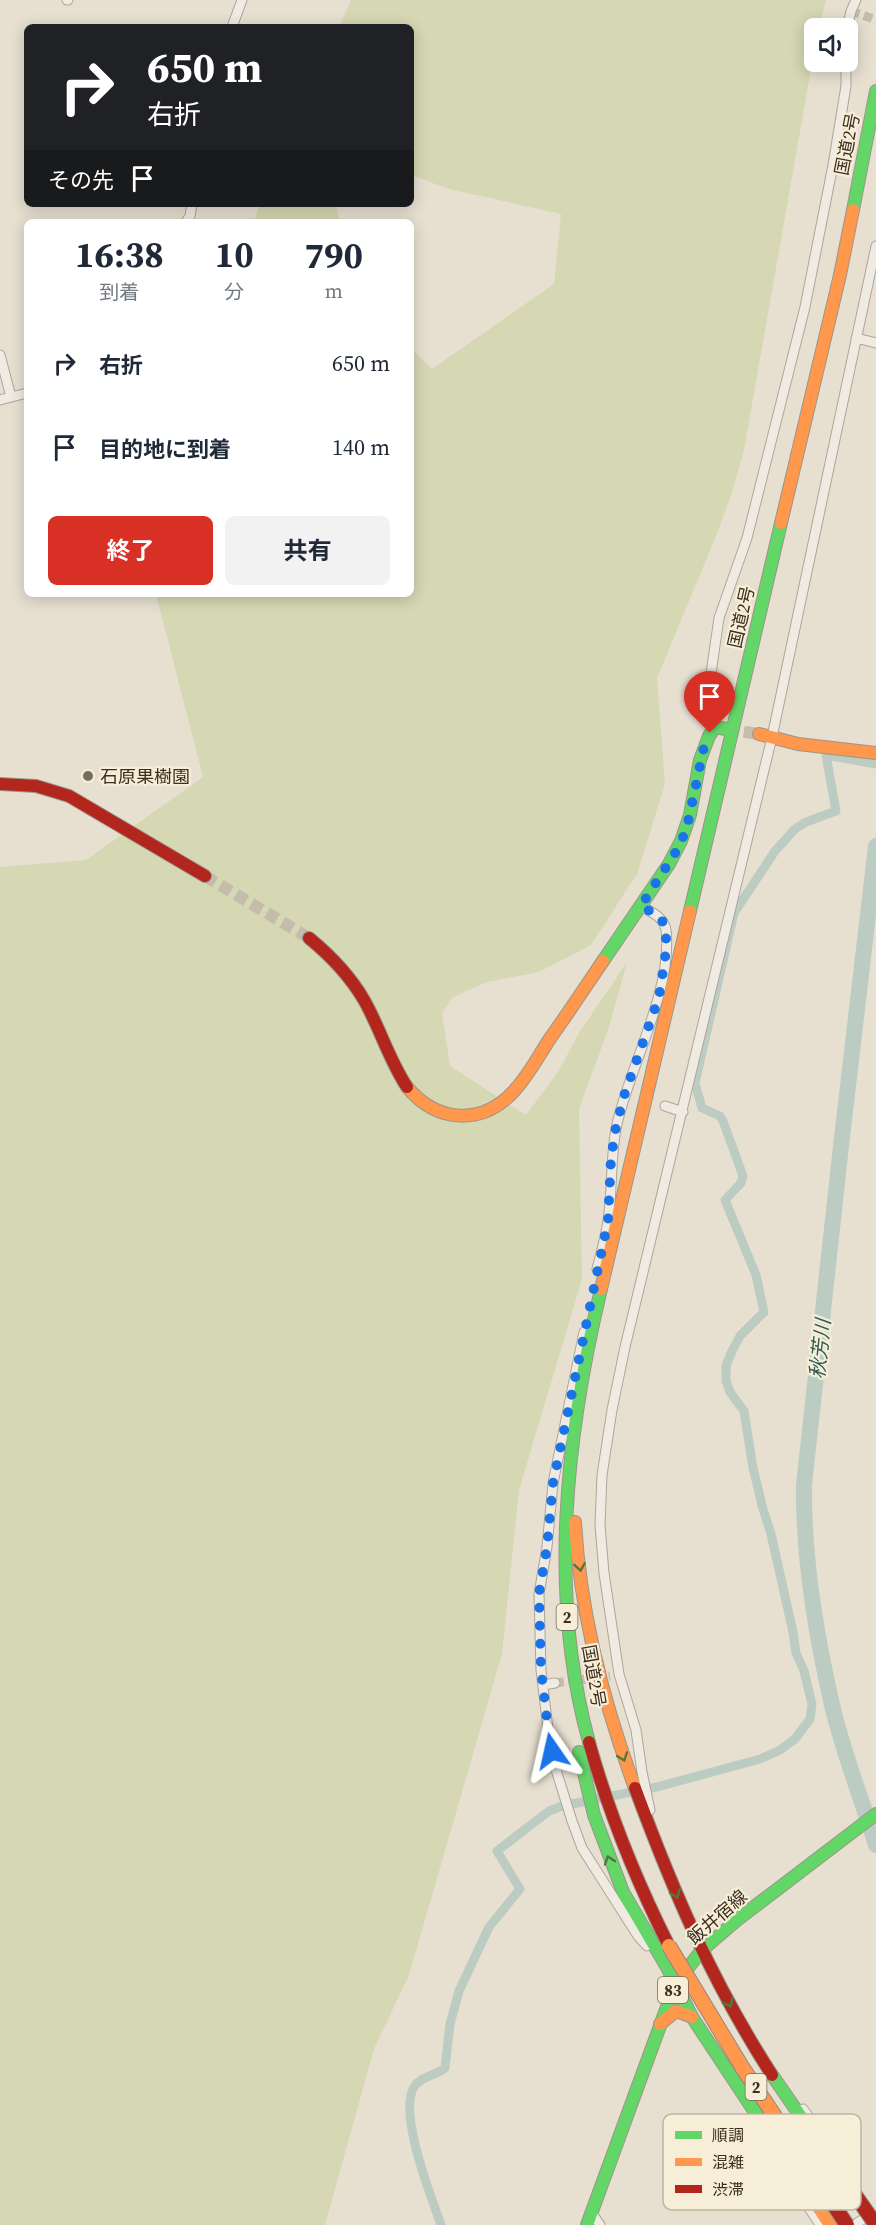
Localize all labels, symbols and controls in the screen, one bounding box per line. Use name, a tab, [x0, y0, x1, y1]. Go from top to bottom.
map controls	[804, 18, 858, 72]
button: sound	[804, 18, 858, 72]
text: 650 m	[147, 38, 262, 96]
icon: right	[48, 48, 126, 126]
text: 右折	[147, 96, 201, 133]
street label: 国道2号	[829, 111, 865, 177]
icon: arrive	[126, 162, 159, 195]
text: その先	[48, 165, 114, 195]
text: 16:38	[75, 230, 164, 279]
text: 10	[215, 230, 254, 279]
text: 790	[305, 231, 363, 280]
text: m	[325, 277, 343, 305]
text: 到着	[99, 278, 139, 306]
text: 分	[224, 278, 244, 306]
icon: right	[48, 347, 81, 380]
text: 650 m	[332, 348, 390, 378]
text: 右折	[99, 350, 143, 380]
icon: arrive	[48, 431, 81, 464]
text: 140 m	[332, 432, 390, 462]
text: 目的地に到着	[99, 434, 231, 464]
button: 終了	[48, 516, 213, 585]
button: 共有	[225, 516, 390, 585]
street label: 国道2号	[722, 583, 760, 651]
pin	[684, 671, 735, 733]
icon: arrive	[693, 680, 726, 713]
place label: 石原果樹園	[100, 764, 190, 789]
marker: 石原果樹園	[81, 769, 95, 783]
water label: 秋芳川	[803, 1316, 837, 1380]
one-way arrow	[574, 1562, 586, 1572]
road number: 2	[556, 1604, 578, 1630]
street label: 国道2号	[576, 1643, 612, 1709]
position arrow	[520, 1719, 584, 1783]
one-way arrow	[615, 1751, 628, 1762]
one-way arrow	[604, 1855, 617, 1865]
street label: 飯井宿線	[682, 1884, 752, 1950]
one-way arrow	[669, 1888, 681, 1899]
road number: 83	[658, 1977, 688, 2003]
one-way arrow	[722, 1996, 733, 2007]
road number: 2	[746, 2074, 766, 2100]
legend	[663, 2114, 861, 2210]
text: 順調	[712, 2124, 744, 2146]
text: 混雑	[712, 2151, 744, 2173]
text: 渋滞	[712, 2178, 744, 2200]

